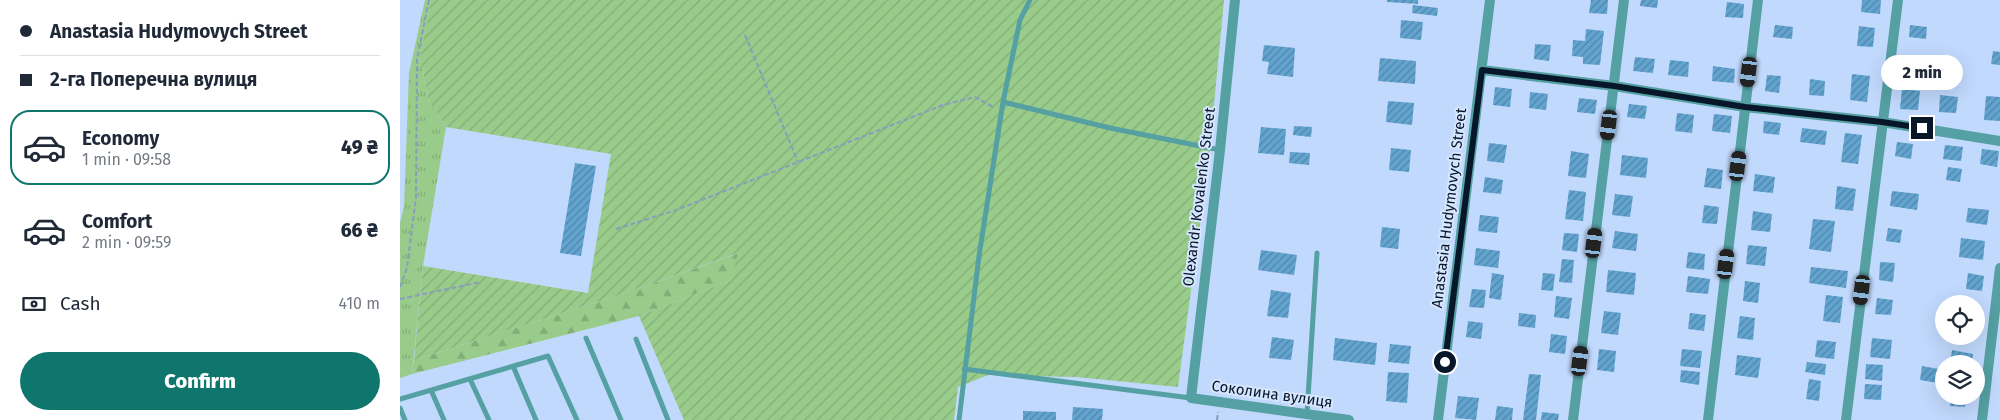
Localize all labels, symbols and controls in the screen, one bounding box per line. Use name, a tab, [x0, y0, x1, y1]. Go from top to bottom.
text: Anastasia Hudymovych Street	[50, 20, 308, 43]
car	[1739, 56, 1758, 88]
callout: 2 min	[1881, 56, 1963, 90]
text: 2 min	[1902, 63, 1942, 82]
text: 2-га Поперечна вулиця	[50, 68, 257, 91]
street label: Olexandr Kovalenko Street	[1179, 106, 1219, 288]
street label: Anastasia Hudymovych Street	[1428, 106, 1470, 309]
car	[1599, 109, 1618, 141]
route end	[1911, 117, 1933, 139]
icon: car	[22, 125, 67, 170]
text: Economy	[82, 127, 159, 150]
text: 49 ₴	[341, 136, 378, 159]
text: 1 min · 09:58	[82, 150, 171, 169]
car	[1728, 150, 1747, 182]
icon: car	[22, 208, 67, 253]
text: Comfort	[82, 210, 152, 233]
text: 66 ₴	[341, 219, 378, 242]
car	[1584, 227, 1603, 259]
text: 2 min · 09:59	[82, 233, 171, 252]
car	[1716, 248, 1735, 280]
car	[1852, 274, 1871, 306]
icon: cash	[20, 290, 48, 318]
text: Cash	[60, 292, 101, 315]
text: 410 m	[339, 294, 380, 313]
map controls	[1935, 295, 1985, 405]
button: locate	[1935, 295, 1985, 345]
car	[1570, 345, 1589, 377]
route start	[1434, 351, 1456, 373]
button: Confirm	[20, 352, 380, 410]
button: layers	[1935, 355, 1985, 405]
street label: Соколина вулиця	[1210, 377, 1334, 411]

